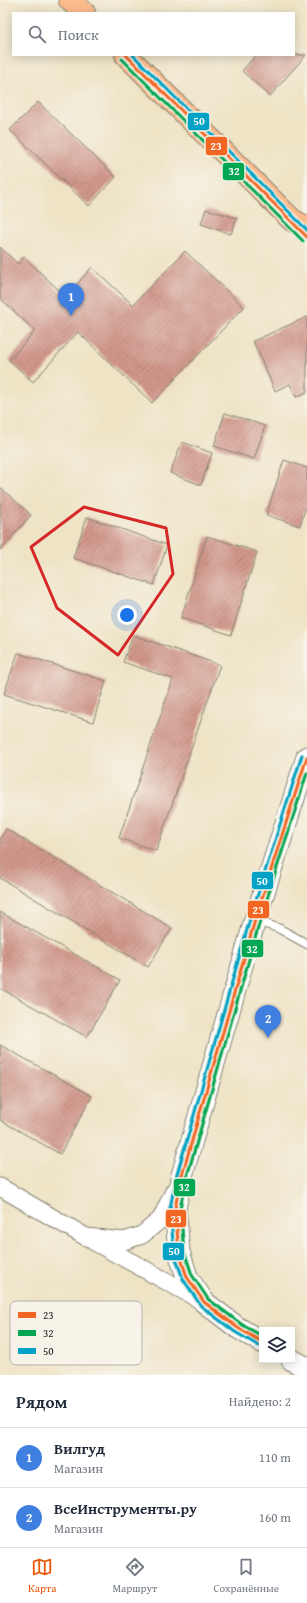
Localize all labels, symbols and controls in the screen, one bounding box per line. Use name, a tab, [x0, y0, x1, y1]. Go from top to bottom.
search box	[12, 12, 295, 56]
icon: search	[26, 23, 48, 45]
text: Поиск	[58, 24, 99, 45]
line badge: 50	[187, 112, 210, 131]
text: 50	[193, 113, 205, 129]
line badge: 23	[205, 136, 228, 156]
text: 23	[210, 138, 222, 154]
line badge: 32	[222, 162, 245, 181]
text: 32	[228, 163, 240, 179]
pin: 1	[58, 283, 84, 316]
your location	[117, 605, 137, 625]
line badge: 50	[251, 871, 274, 890]
text: 50	[256, 873, 268, 889]
line badge: 23	[247, 900, 270, 919]
text: 23	[252, 902, 264, 918]
line badge: 32	[241, 939, 264, 958]
text: 32	[246, 941, 258, 957]
pin: 2	[255, 1005, 281, 1038]
line badge: 32	[173, 1178, 196, 1197]
text: 32	[178, 1179, 190, 1195]
line badge: 23	[165, 1209, 187, 1228]
text: 23	[170, 1211, 182, 1227]
line badge: 50	[162, 1242, 185, 1261]
text: 50	[168, 1243, 180, 1259]
legend	[10, 1301, 142, 1365]
text: 23	[43, 1307, 54, 1323]
text: 32	[43, 1325, 54, 1341]
map controls	[259, 1327, 295, 1363]
button: layers	[259, 1327, 295, 1363]
text: 50	[43, 1343, 54, 1359]
text: Рядом	[16, 1389, 67, 1414]
text: Найдено: 2	[229, 1392, 291, 1411]
text: Вилгуд	[54, 1438, 105, 1459]
text: 1	[26, 1448, 32, 1467]
text: 110 m	[259, 1448, 291, 1467]
text: Магазин	[54, 1459, 103, 1478]
text: ВсеИнструменты.ру	[54, 1498, 197, 1519]
text: 2	[26, 1508, 32, 1527]
text: 160 m	[259, 1508, 291, 1527]
text: Магазин	[54, 1519, 103, 1538]
tab: Карта	[28, 1556, 56, 1596]
tab: Маршрут	[112, 1556, 157, 1596]
tab: Сохранённые	[213, 1556, 279, 1596]

